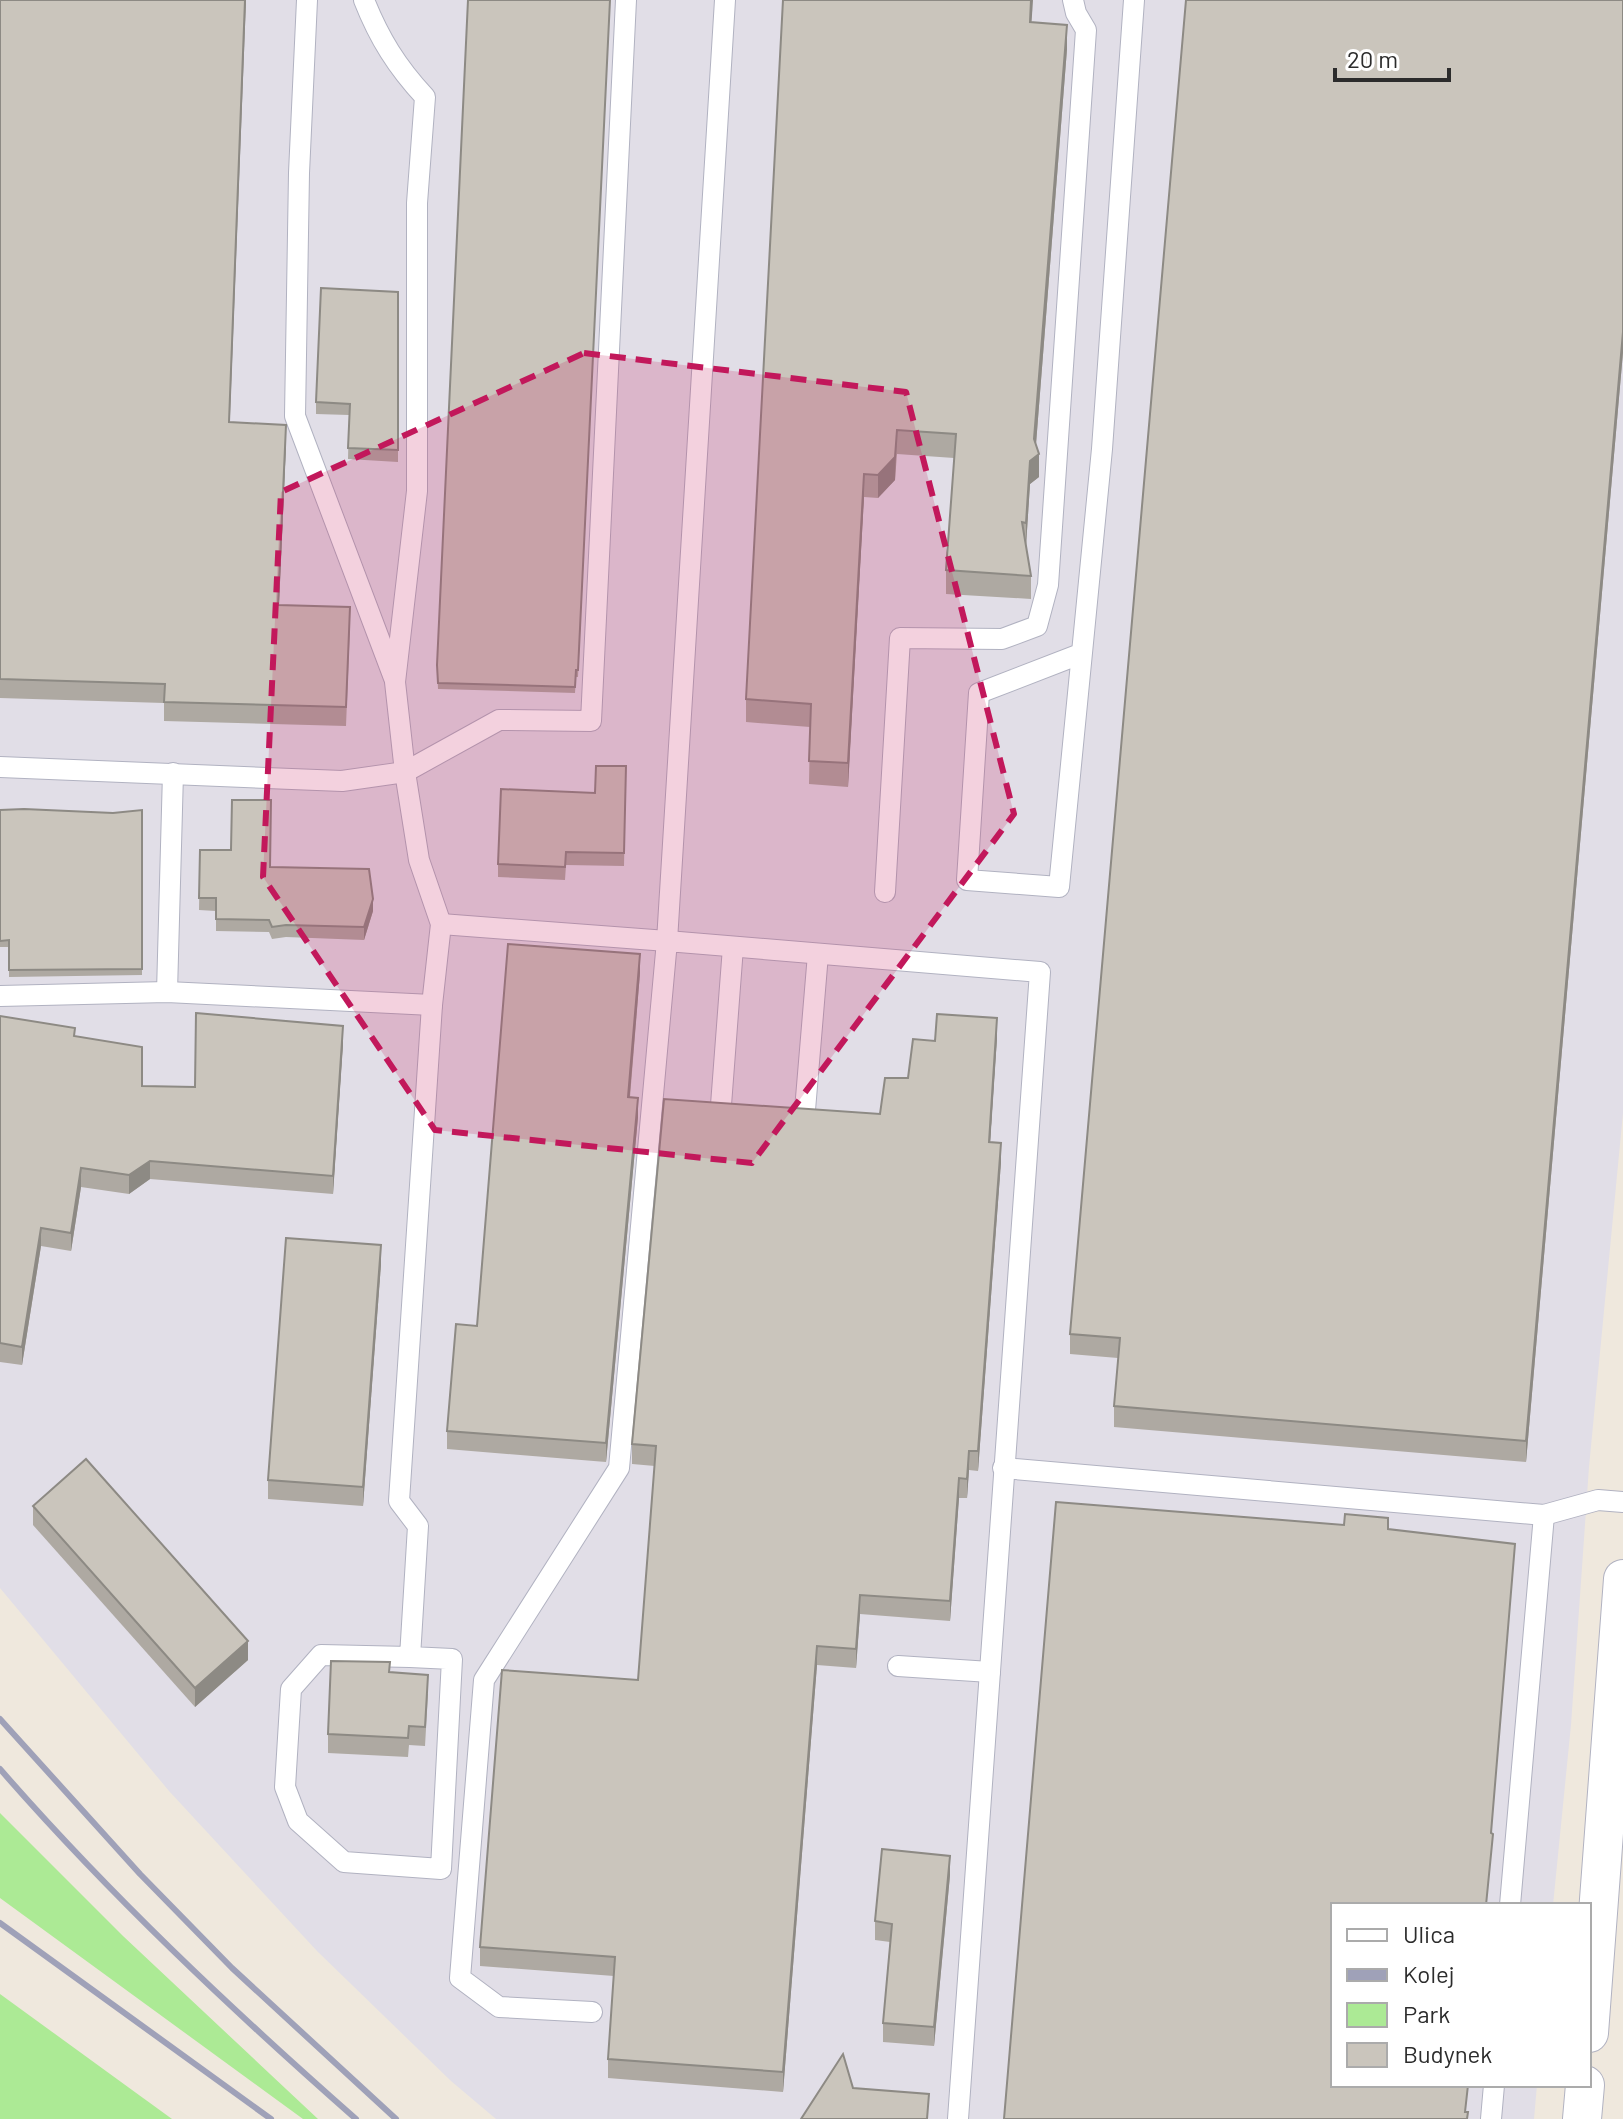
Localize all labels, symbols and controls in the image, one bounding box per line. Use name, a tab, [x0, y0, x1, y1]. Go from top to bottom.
scale bar	[1335, 32, 1449, 82]
text: 20 m	[1347, 44, 1398, 73]
legend	[1331, 1903, 1591, 2087]
text: Ulica	[1403, 1919, 1455, 1948]
text: Kolej	[1403, 1959, 1455, 1988]
text: Park	[1403, 1999, 1450, 2028]
text: Budynek	[1403, 2039, 1492, 2068]

